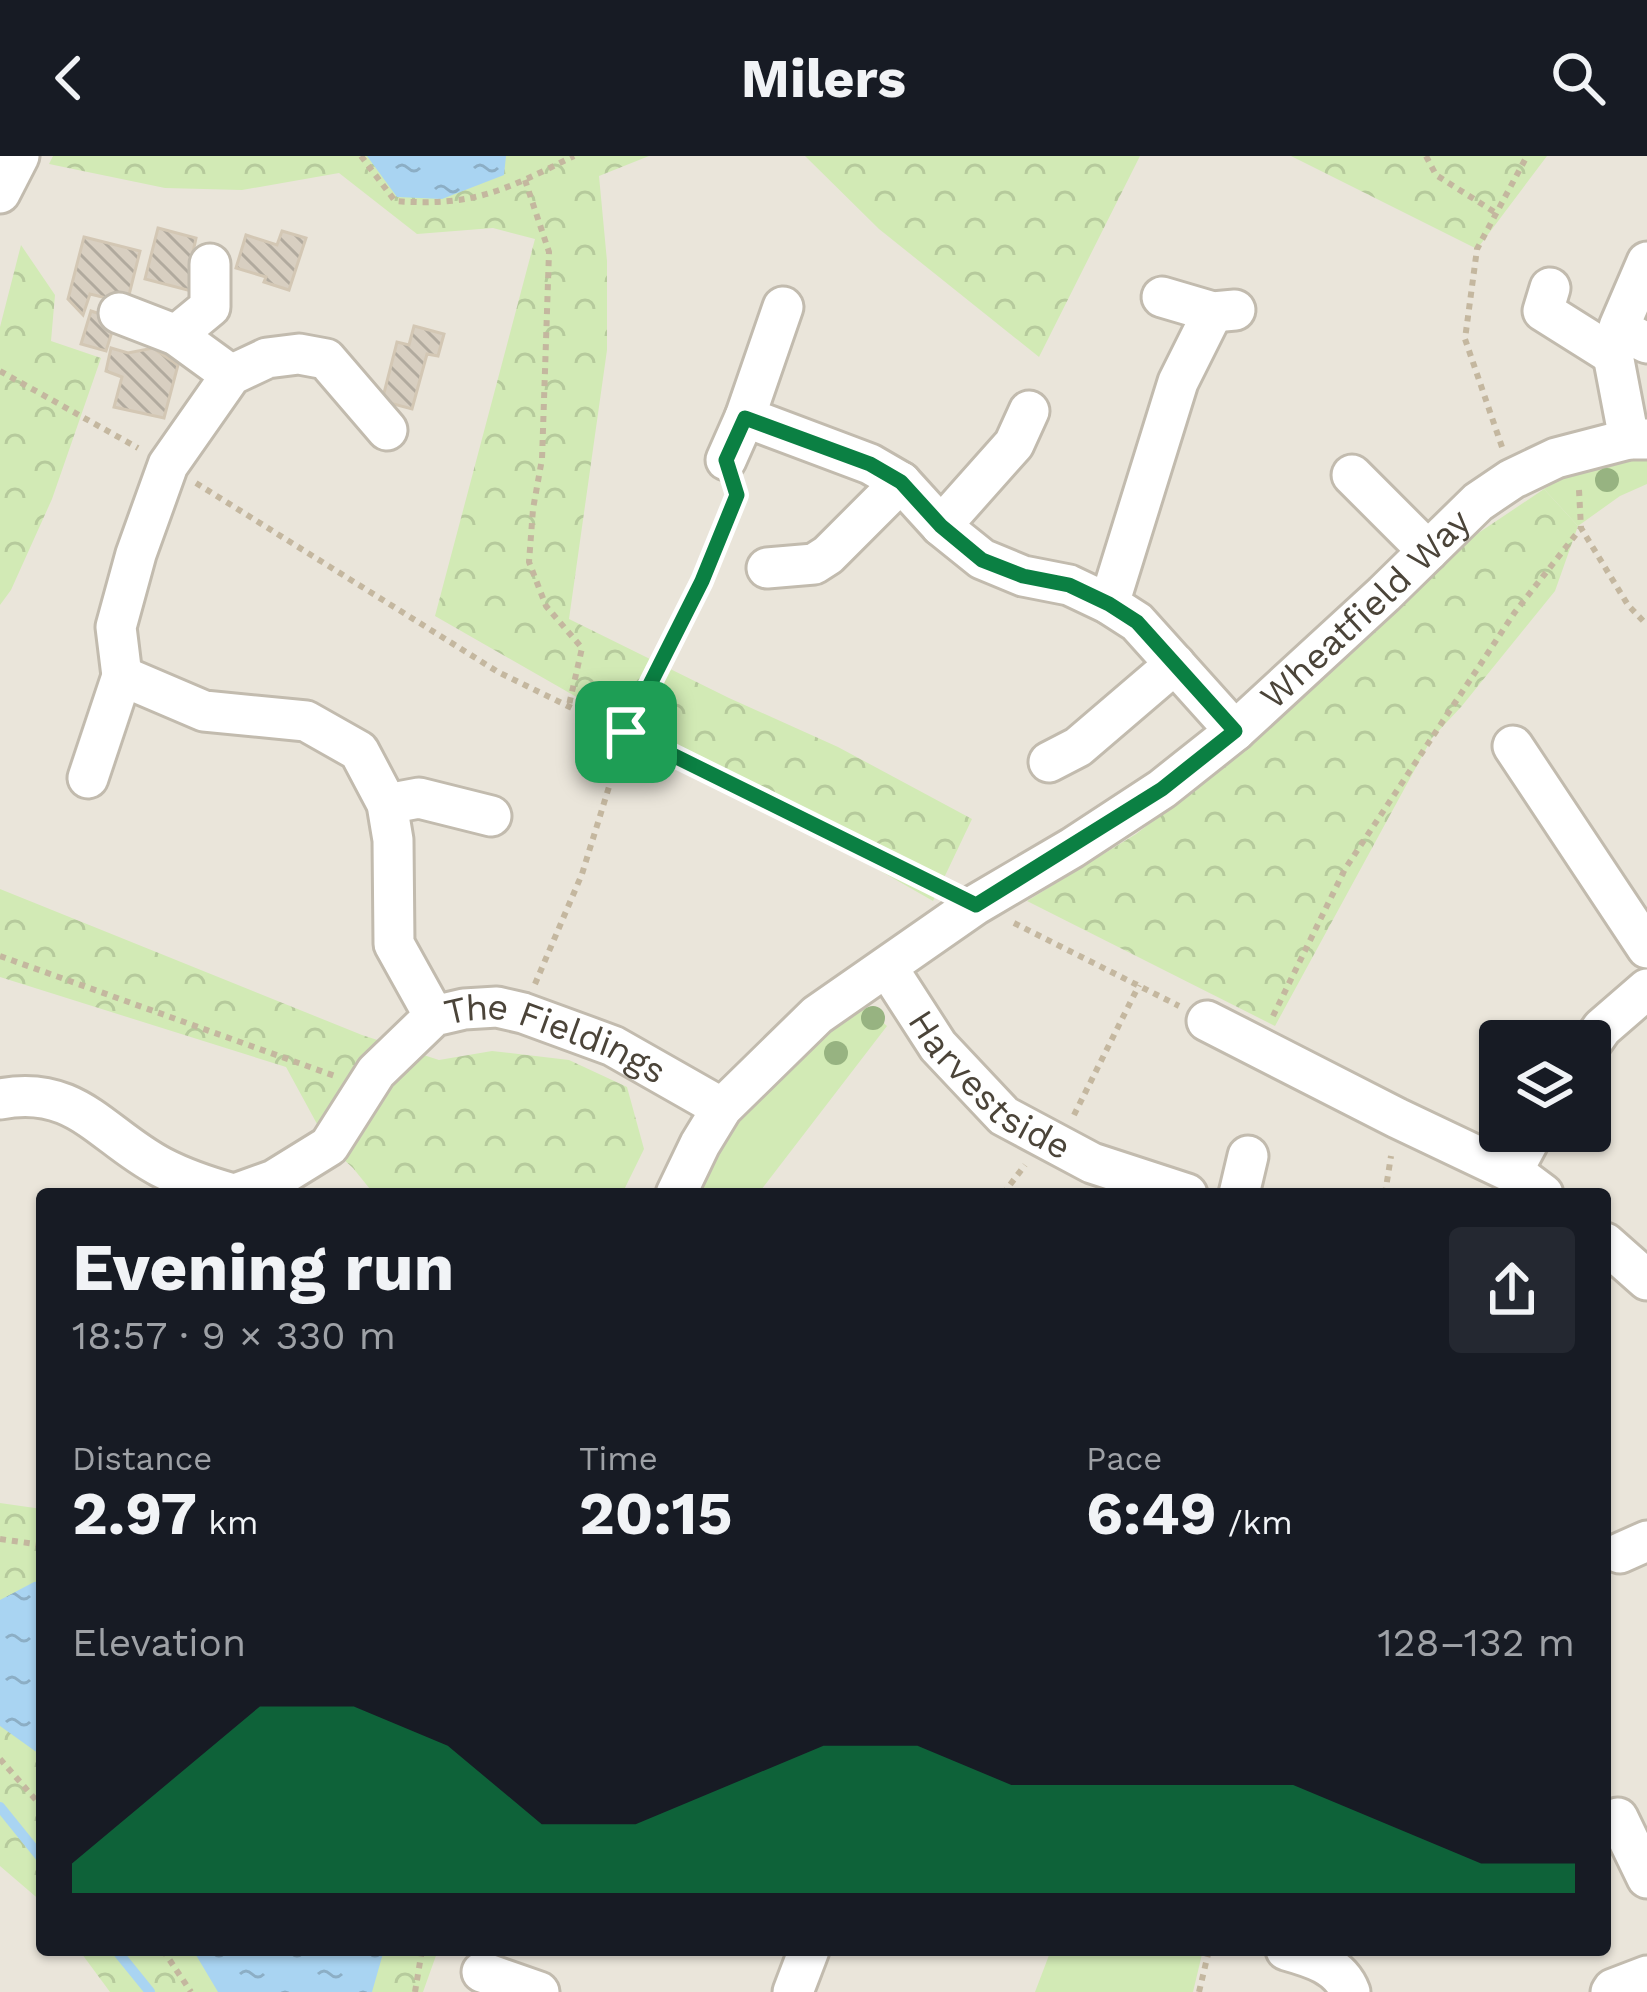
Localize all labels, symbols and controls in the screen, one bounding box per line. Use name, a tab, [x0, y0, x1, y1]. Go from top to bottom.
icon: back	[36, 45, 102, 111]
icon: search	[1545, 45, 1611, 111]
text: Milers	[741, 47, 906, 110]
street label: Wheatfield Way	[1252, 500, 1479, 718]
pin	[575, 681, 677, 783]
icon: arrive	[593, 699, 659, 765]
street label: The Fieldings	[440, 984, 673, 1093]
street label: Harvestside	[900, 1002, 1078, 1169]
map controls	[1479, 1020, 1611, 1152]
button: layers	[1479, 1020, 1611, 1152]
button: share	[1449, 1227, 1575, 1353]
text: Evening run	[72, 1229, 454, 1306]
text: 18:57 · 9 × 330 m	[72, 1313, 396, 1358]
text: Distance	[72, 1439, 212, 1478]
text: Time	[579, 1439, 658, 1478]
text: Pace	[1086, 1439, 1162, 1478]
text: 2.97	[72, 1478, 197, 1549]
text: 20:15	[579, 1478, 732, 1549]
text: 6:49	[1086, 1478, 1217, 1549]
text: km	[197, 1503, 258, 1542]
text: /km	[1217, 1503, 1293, 1542]
text: Elevation	[72, 1620, 246, 1665]
text: 128–132 m	[1378, 1620, 1575, 1665]

